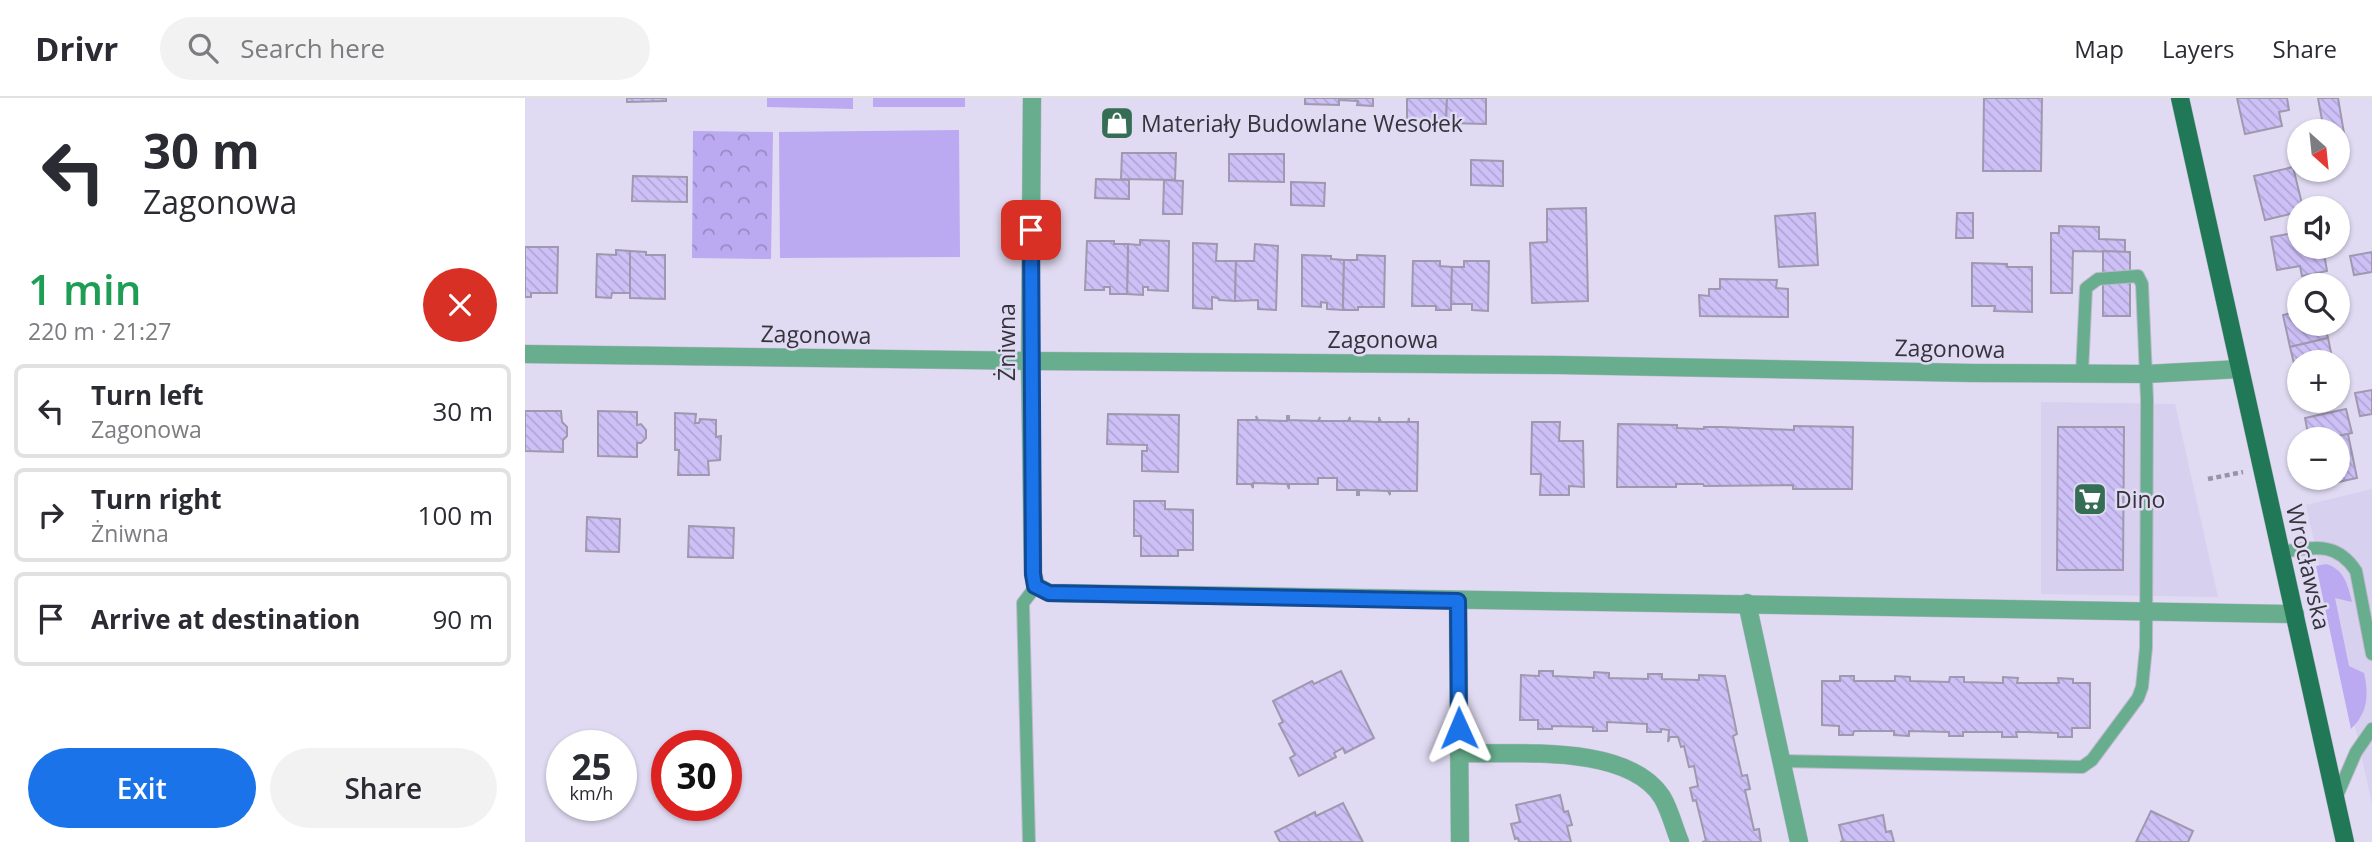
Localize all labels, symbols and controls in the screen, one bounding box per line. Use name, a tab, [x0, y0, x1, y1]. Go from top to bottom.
search box	[160, 17, 650, 80]
text: Drivr	[35, 26, 118, 71]
icon: search	[184, 29, 222, 67]
text: Search here	[240, 30, 385, 66]
text: Map	[2074, 32, 2124, 65]
text: Layers	[2162, 32, 2235, 65]
text: Share	[2273, 32, 2337, 65]
shop icon: Materiały Budowlane Wesołek	[1098, 104, 1136, 142]
place label: Materiały Budowlane Wesołek	[1141, 107, 1463, 139]
text: 30 m	[143, 117, 260, 183]
north arrow	[2287, 119, 2350, 182]
map controls	[2287, 119, 2350, 490]
icon: left	[28, 126, 119, 217]
text: Zagonowa	[143, 180, 297, 223]
button: sound	[2287, 196, 2350, 259]
pin	[1001, 200, 1061, 260]
icon: arrive	[1012, 211, 1050, 249]
text: 1 min	[28, 260, 141, 317]
button: close	[423, 268, 497, 342]
button: search	[2287, 273, 2350, 336]
street label: Żniwna	[990, 303, 1022, 381]
text: 220 m · 21:27	[28, 315, 171, 347]
street label: Zagonowa	[760, 317, 872, 351]
street label: Zagonowa	[1328, 323, 1438, 355]
street label: Zagonowa	[1894, 331, 2006, 365]
button: +	[2287, 350, 2350, 413]
text: Turn left	[91, 377, 203, 413]
icon: left	[32, 392, 70, 430]
text: 30 m	[432, 393, 493, 429]
text: Zagonowa	[91, 413, 202, 445]
button: −	[2287, 427, 2350, 490]
supermarket icon: Dino	[2071, 480, 2109, 518]
text: Turn right	[91, 481, 222, 517]
place label: Dino	[2115, 483, 2165, 515]
icon: right	[32, 496, 70, 534]
text: 100 m	[418, 497, 493, 533]
street label: Wrocławska	[2279, 501, 2339, 633]
text: Żniwna	[91, 517, 169, 549]
icon: arrive	[32, 600, 70, 638]
text: Arrive at destination	[91, 601, 360, 637]
text: 90 m	[432, 601, 493, 637]
position arrow	[1422, 691, 1496, 765]
speed limit sign: 30	[651, 730, 742, 821]
text: 25	[571, 743, 612, 790]
button: Exit	[28, 748, 256, 828]
button: Share	[270, 748, 497, 828]
text: km/h	[570, 781, 613, 805]

